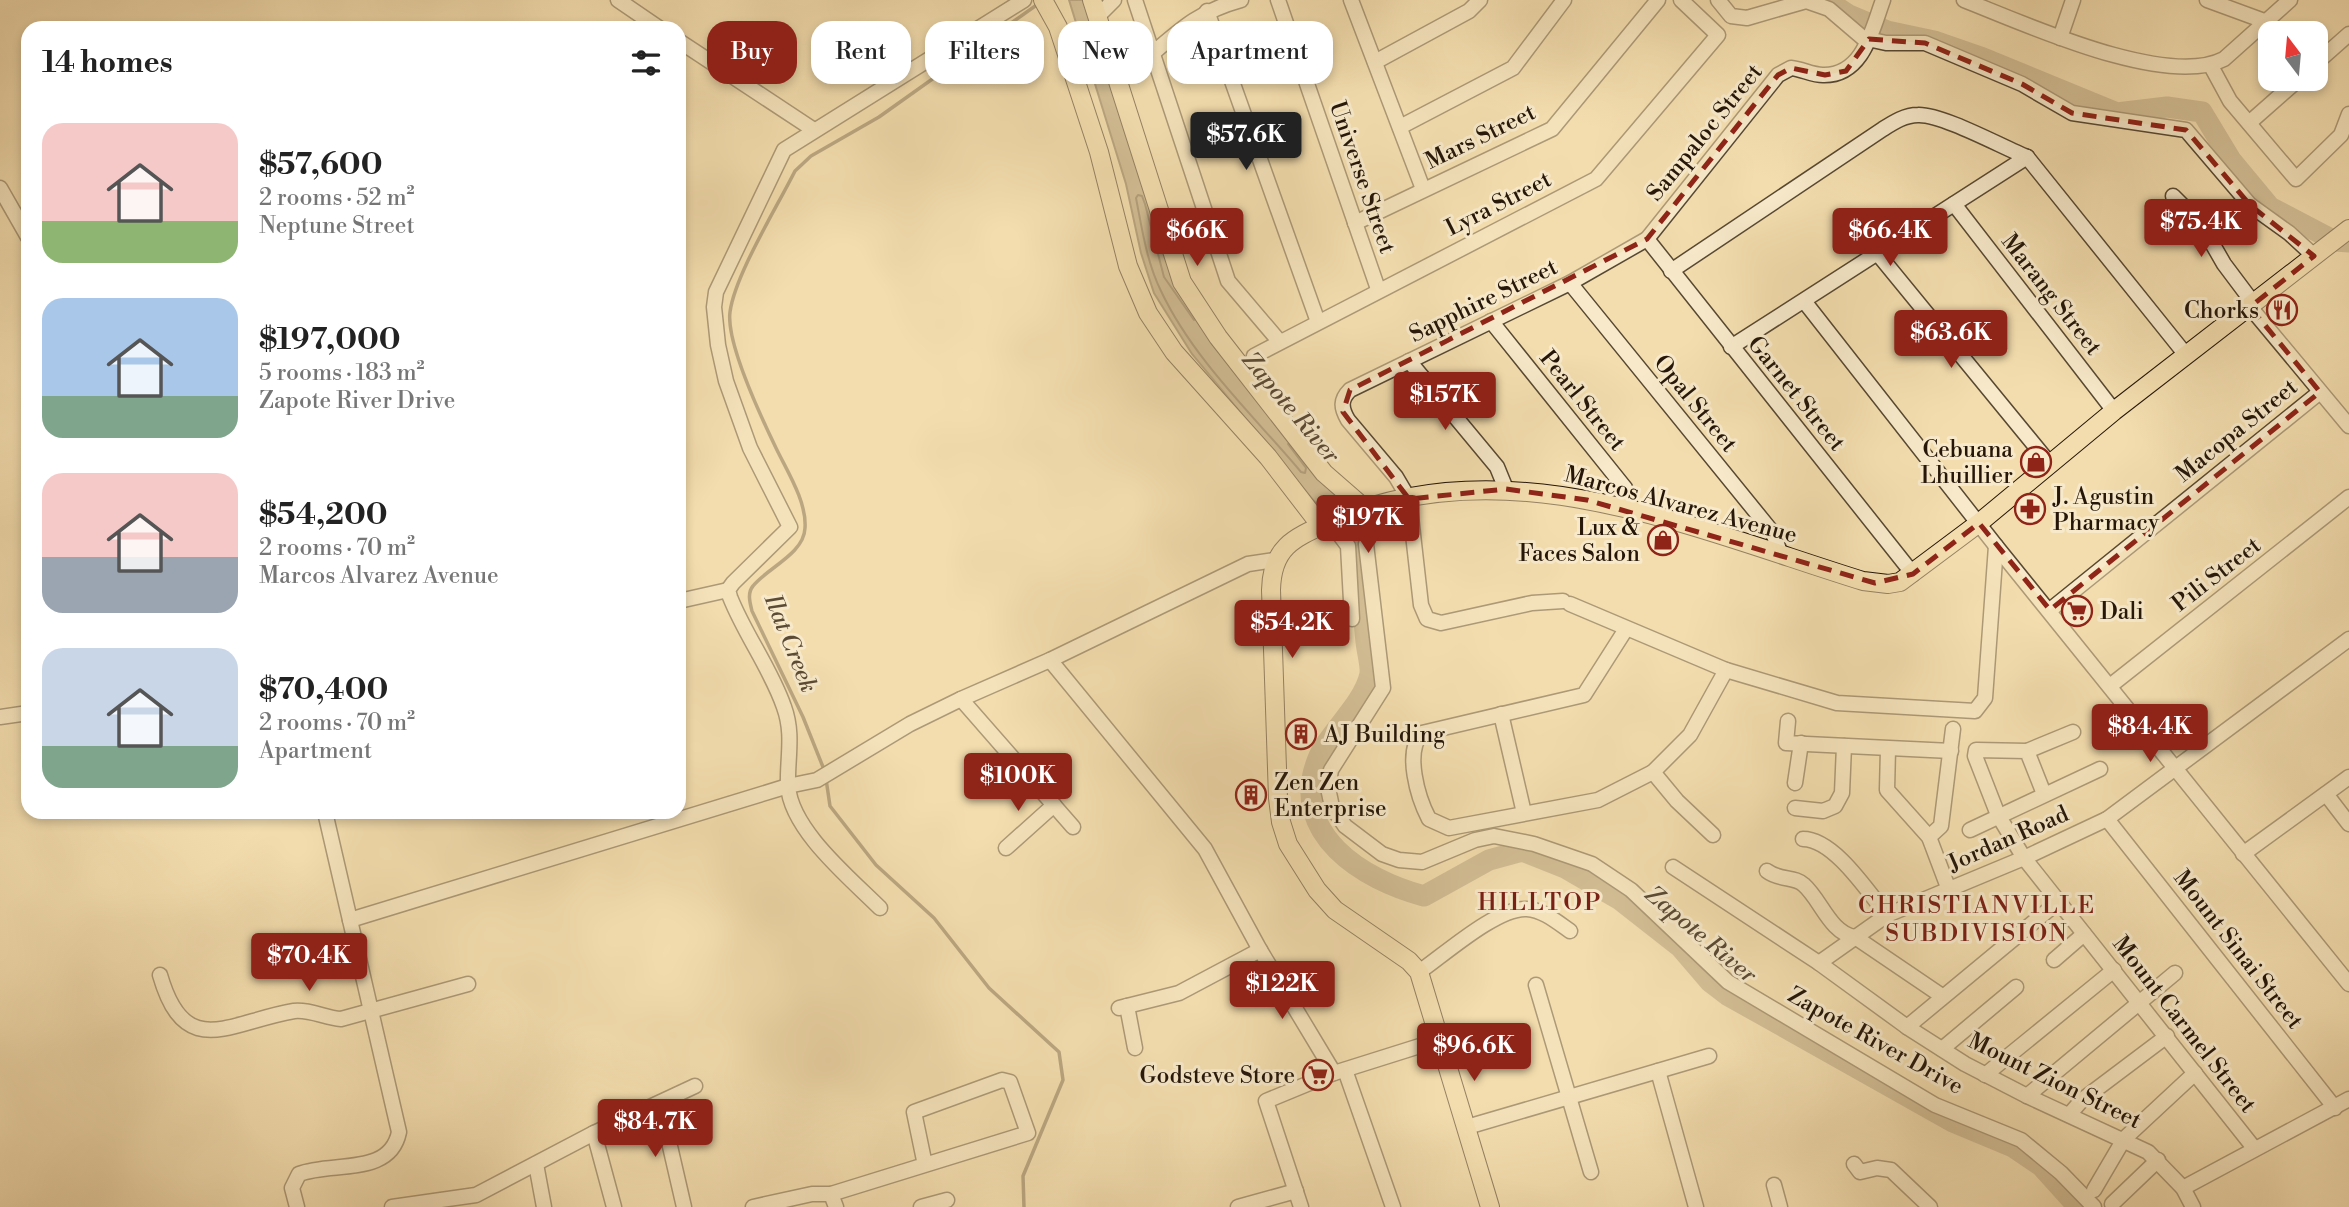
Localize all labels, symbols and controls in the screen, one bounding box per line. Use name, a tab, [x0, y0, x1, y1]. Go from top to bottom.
chip: Buy	[707, 21, 797, 84]
chip: Rent	[811, 21, 911, 84]
chip: Filters	[925, 21, 1044, 84]
chip: New	[1058, 21, 1153, 84]
chip: Apartment	[1167, 21, 1333, 84]
north arrow	[2258, 21, 2328, 91]
map controls	[2258, 21, 2328, 91]
text: 14 homes	[42, 44, 173, 82]
icon: filters	[627, 44, 665, 82]
street label: Sampaloc Street	[1641, 58, 1769, 207]
street label: Universe Street	[1323, 97, 1401, 257]
street label: Mars Street	[1421, 98, 1540, 176]
pin: $57.6K	[1189, 113, 1303, 172]
text: $57.6K	[1206, 121, 1286, 149]
text: $57,600	[259, 146, 382, 184]
icon: home	[98, 151, 182, 235]
street label: Lyra Street	[1441, 165, 1556, 242]
text: 2 rooms · 52 m²	[259, 184, 415, 212]
pin: $75.4K	[2144, 200, 2258, 259]
pin: $66K	[1156, 208, 1238, 268]
pin: $66.4K	[1833, 208, 1947, 268]
text: $75.4K	[2160, 208, 2242, 236]
text: Neptune Street	[259, 212, 415, 240]
text: $66K	[1166, 217, 1228, 245]
text: $66.4K	[1848, 217, 1932, 245]
street label: Marang Street	[1995, 228, 2107, 361]
street label: Sapphire Street	[1405, 253, 1562, 349]
restaurant icon: Chorks	[2265, 293, 2299, 327]
place label: Chorks	[2184, 297, 2259, 325]
pin: $63.6K	[1894, 310, 2008, 370]
text: $63.6K	[1910, 319, 1992, 347]
text: $197,000	[259, 321, 401, 359]
icon: home	[98, 326, 182, 410]
street label: Garnet Street	[1741, 331, 1851, 457]
street label: Pearl Street	[1533, 345, 1631, 456]
water label: Zapote River	[1235, 346, 1346, 470]
street label: Opal Street	[1648, 349, 1743, 458]
text: 5 rooms · 183 m²	[259, 359, 425, 387]
pin: $157K	[1396, 372, 1494, 432]
street label: Macopa Street	[2170, 373, 2303, 488]
text: $157K	[1410, 381, 1480, 409]
text: Zapote River Drive	[259, 387, 455, 415]
place label: Cebuana Lhuillier	[1921, 436, 2013, 490]
shop icon: Cebuana Lhuillier	[2019, 445, 2053, 479]
street label: Marcos Alvarez Avenue	[1561, 460, 1800, 550]
place label: J. Agustin Pharmacy	[2052, 483, 2160, 537]
pharmacy icon: J. Agustin Pharmacy	[2013, 492, 2047, 526]
text: $54,200	[259, 496, 388, 534]
pin: $197K	[1319, 496, 1417, 555]
icon: home	[98, 501, 182, 585]
text: $197K	[1332, 504, 1404, 532]
place label: Lux & Faces Salon	[1518, 514, 1641, 568]
shop icon: Lux & Faces Salon	[1646, 523, 1680, 557]
street label: Pili Street	[2167, 531, 2267, 618]
text: 2 rooms · 70 m²	[259, 534, 415, 562]
text: Marcos Alvarez Avenue	[259, 562, 499, 590]
water label: Ilat Creek	[756, 589, 823, 697]
supermarket icon: Dali	[2060, 594, 2094, 628]
place label: Dali	[2100, 598, 2144, 626]
pin: $54.2K	[1235, 600, 1349, 660]
text: $54.2K	[1250, 609, 1334, 637]
text: $70,400	[259, 671, 388, 709]
icon: home	[98, 676, 182, 760]
pin: $84.4K	[2093, 704, 2207, 764]
text: 2 rooms · 70 m²	[259, 709, 415, 737]
text: $84.4K	[2108, 713, 2192, 741]
building icon: AJ Building	[1284, 717, 1318, 751]
place label: AJ Building	[1323, 721, 1445, 749]
text: Apartment	[259, 737, 372, 765]
pin: $100K	[969, 754, 1067, 813]
text: $100K	[980, 762, 1056, 790]
place label: Zen Zen Enterprise	[1274, 769, 1387, 823]
building icon: Zen Zen Enterprise	[1234, 778, 1268, 812]
street label: Jordan Road	[1943, 800, 2073, 878]
street label: Mount Sinai Street	[2167, 865, 2309, 1035]
water label: Zapote River	[1638, 879, 1763, 991]
district label: HILLTOP	[1478, 888, 1602, 918]
district label: CHRISTIANVILLE SUBDIVISION	[1858, 891, 2096, 949]
street label: Mount Carmel Street	[2107, 931, 2262, 1119]
pin: $70.4K	[252, 934, 366, 993]
text: $70.4K	[267, 942, 351, 970]
pin: $122K	[1233, 962, 1331, 1021]
text: $122K	[1246, 970, 1318, 998]
street label: Zapote River Drive	[1783, 981, 1968, 1101]
pin: $96.6K	[1417, 1024, 1531, 1083]
street label: Mount Zion Street	[1963, 1027, 2146, 1135]
text: $96.6K	[1433, 1032, 1515, 1060]
supermarket icon: Godsteve Store	[1301, 1058, 1335, 1092]
place label: Godsteve Store	[1140, 1062, 1295, 1090]
pin: $84.7K	[598, 1100, 712, 1159]
text: $84.7K	[614, 1108, 696, 1136]

